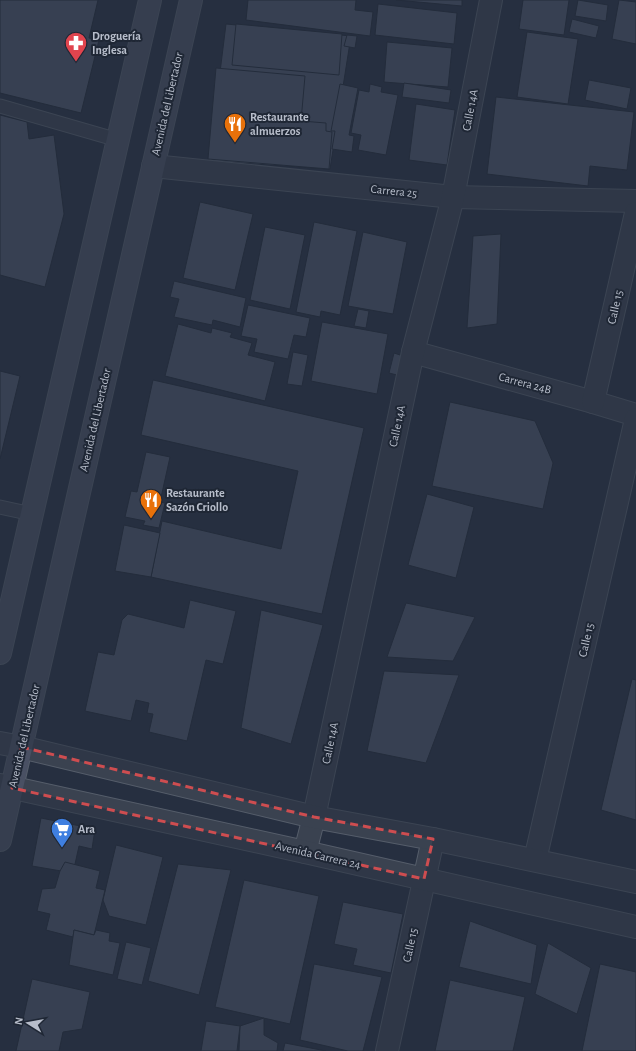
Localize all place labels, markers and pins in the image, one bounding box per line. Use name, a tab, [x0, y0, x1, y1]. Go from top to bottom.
pharmacy icon: Droguería Inglesa	[63, 30, 89, 63]
place label: Droguería Inglesa	[92, 30, 141, 56]
restaurant icon: Restaurante almuerzos	[222, 111, 248, 144]
place label: Restaurante almuerzos	[250, 111, 309, 137]
restaurant icon: Restaurante Sazón Criollo	[138, 487, 164, 520]
place label: Restaurante Sazón Criollo	[166, 487, 228, 513]
supermarket icon: Ara	[49, 816, 75, 849]
place label: Ara	[78, 823, 95, 835]

